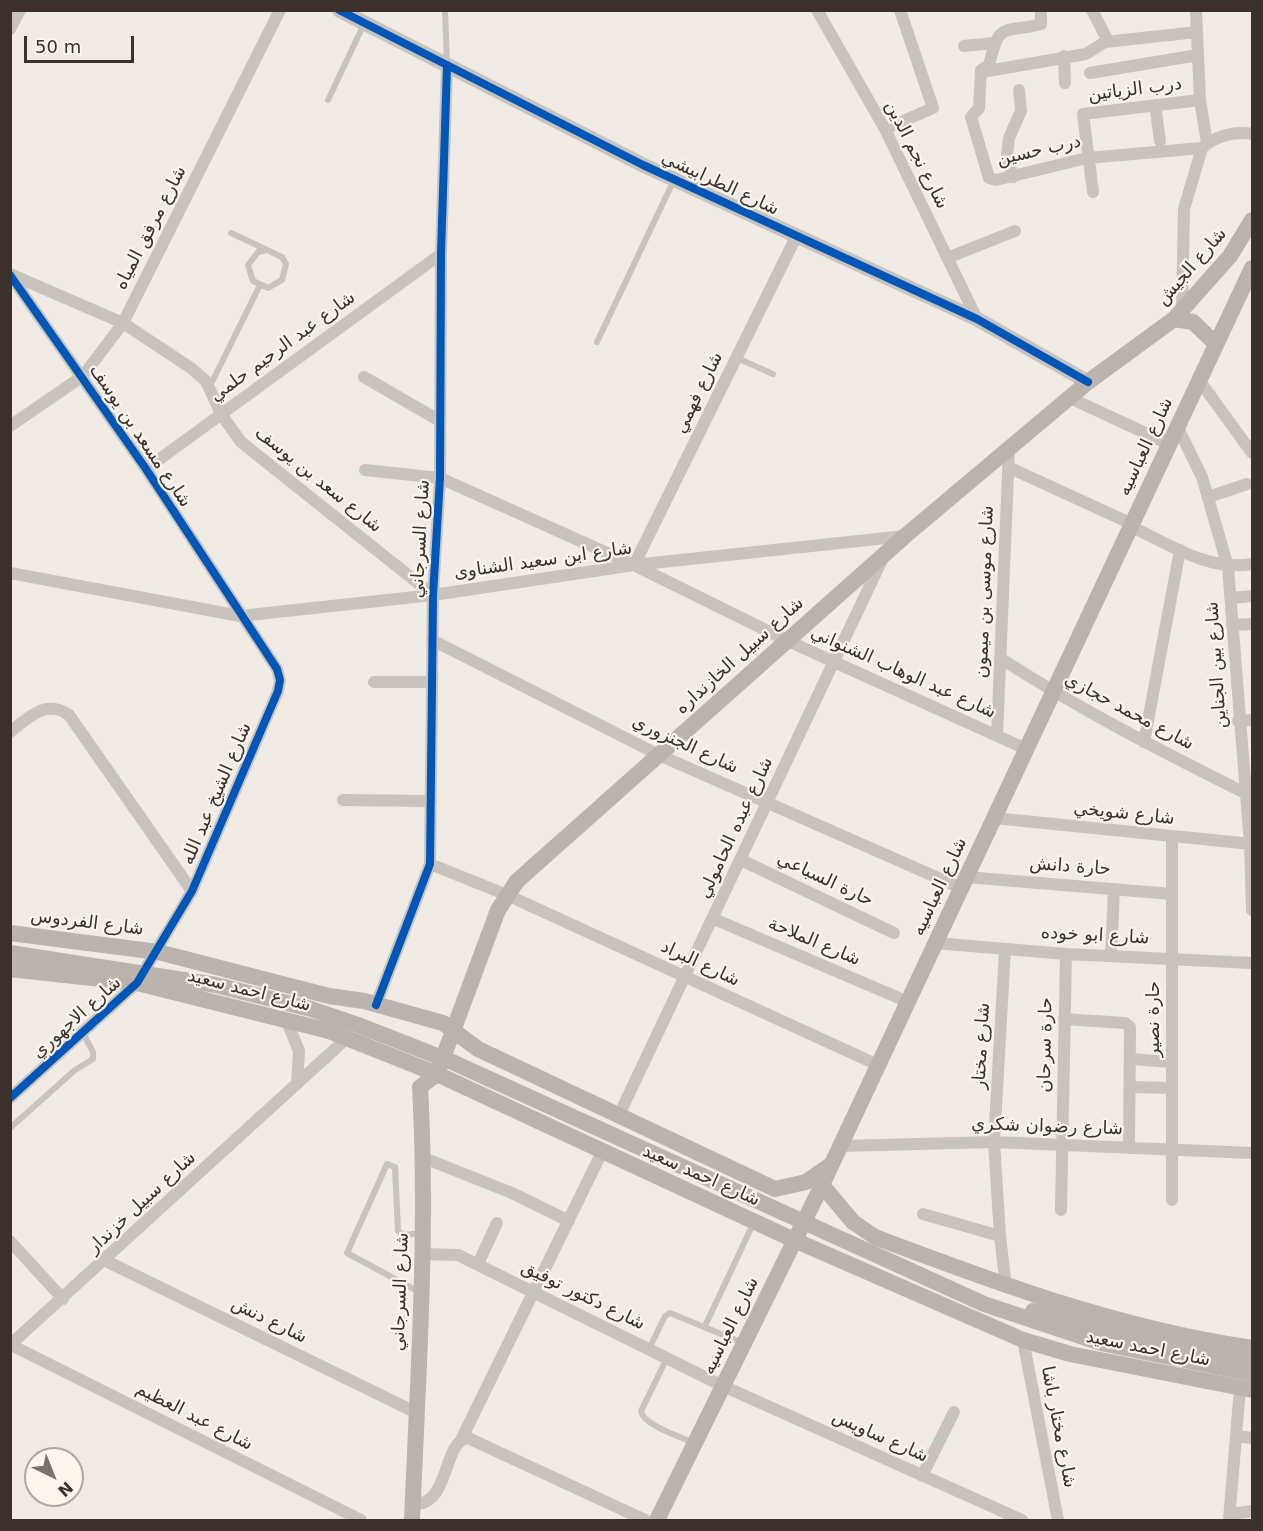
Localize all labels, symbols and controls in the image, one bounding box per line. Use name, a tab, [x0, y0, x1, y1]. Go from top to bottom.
scale bar	[27, 24, 136, 62]
text: 50 m	[35, 36, 81, 57]
street label: درب الزياتين	[1087, 74, 1183, 106]
street label: شارع نجم الدين	[879, 97, 953, 213]
street label: درب حسين	[995, 131, 1083, 171]
street label: شارع الطرابيشي	[658, 147, 782, 221]
street label: شارع مرفق المياه	[111, 163, 191, 293]
street label: شارع الجيش	[1152, 224, 1232, 310]
street label: شارع عبد الرحيم حلمي	[206, 287, 360, 407]
street label: شارع فهمي	[670, 349, 728, 437]
street label: شارع مسعد بن يوسف	[84, 360, 196, 512]
street label: شارع العباسيه	[1114, 394, 1178, 500]
street label: شارع سعد بن يوسف	[250, 422, 386, 538]
street label: شارع السرجاني	[407, 479, 435, 599]
street label: شارع موسى بن ميمون	[971, 505, 999, 679]
street label: شارع ابن سعيد الشناوى	[452, 538, 634, 584]
street label: شارع سبيل الخازنداره	[672, 593, 808, 719]
street label: شارع بين الجناين	[1202, 601, 1232, 729]
street label: شارع عبد الوهاب الشنواني	[807, 622, 999, 724]
street label: شارع محمد حجازي	[1061, 669, 1197, 755]
street label: شارع الجنزوري	[628, 711, 742, 779]
street label: شارع الشيخ عبد الله	[177, 720, 257, 868]
street label: شارع عبده الحامولي	[694, 754, 778, 902]
street label: شارع شويخي	[1072, 798, 1176, 830]
street label: شارع العباسيه	[908, 834, 972, 940]
street label: حارة السباعي	[773, 848, 877, 912]
street label: حارة دانش	[1029, 853, 1111, 881]
street label: شارع الفردوس	[29, 905, 145, 941]
street label: شارع الملاحة	[765, 913, 863, 971]
street label: شارع ابو خوده	[1040, 922, 1150, 950]
street label: شارع البراد	[657, 936, 743, 992]
street label: شارع احمد سعيد	[185, 965, 313, 1017]
street label: شارع الاجهوري	[28, 972, 126, 1064]
street label: حارة نصير	[1143, 981, 1165, 1057]
street label: حارة سرحان	[1034, 997, 1058, 1093]
street label: شارع مختار	[969, 1002, 995, 1090]
street label: شارع رضوان شكري	[971, 1114, 1123, 1140]
street label: شارع احمد سعيد	[639, 1140, 763, 1212]
street label: شارع سبيل خزندار	[83, 1147, 201, 1259]
street label: شارع السرجاني	[388, 1232, 414, 1352]
street label: شارع دكتور توفيق	[518, 1257, 648, 1335]
street label: شارع العباسيه	[698, 1274, 764, 1378]
street label: شارع دنش	[228, 1293, 310, 1349]
street label: شارع احمد سعيد	[1084, 1326, 1212, 1372]
street label: شارع مختار باشا	[1036, 1364, 1080, 1490]
street label: شارع عبد العظيم	[132, 1378, 256, 1456]
street label: شارع ساويس	[829, 1406, 931, 1468]
north arrow	[24, 1447, 84, 1507]
text: N	[54, 1478, 77, 1501]

